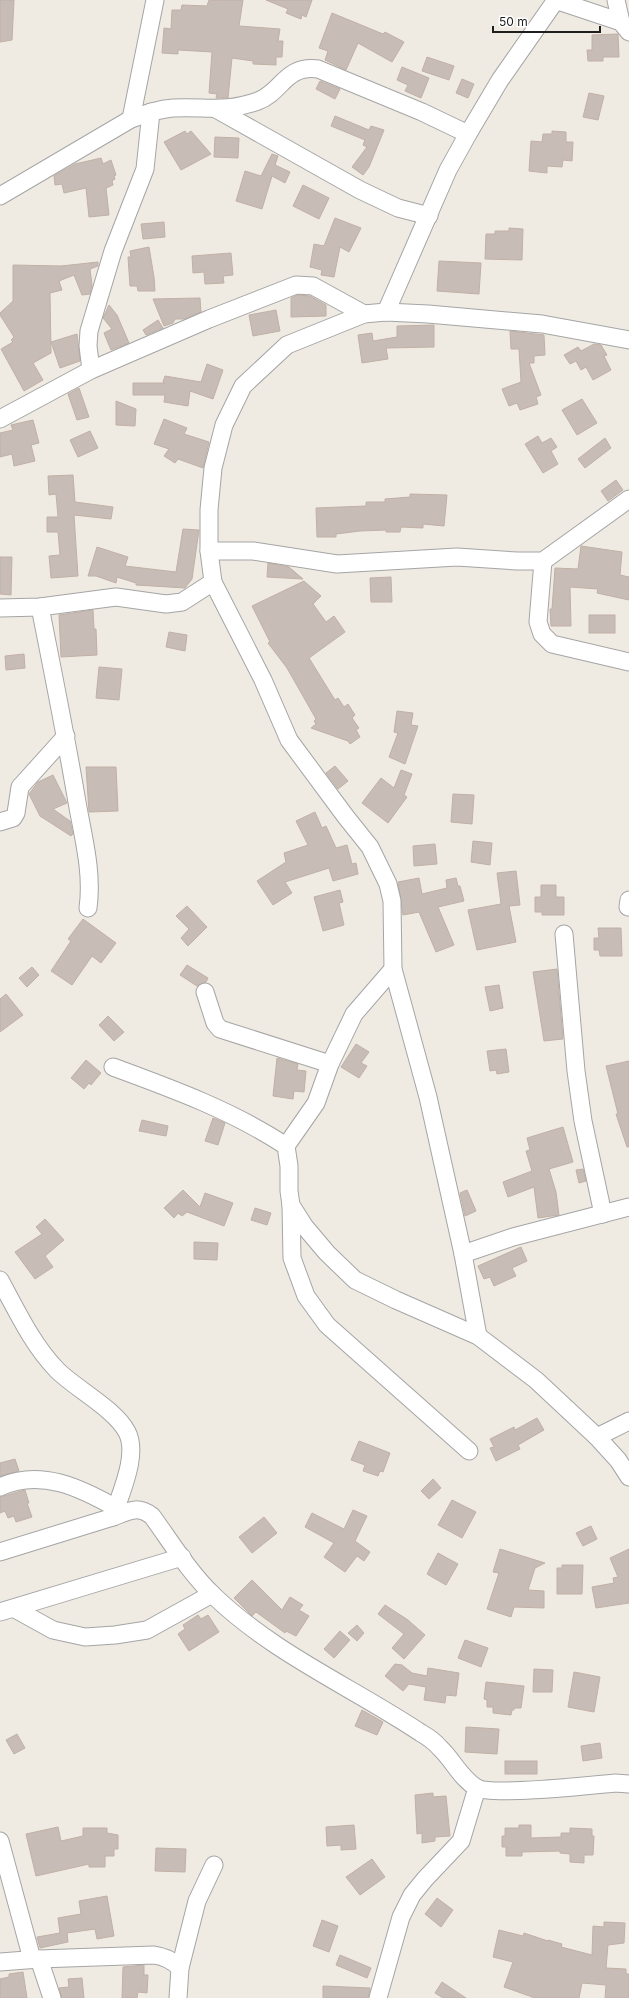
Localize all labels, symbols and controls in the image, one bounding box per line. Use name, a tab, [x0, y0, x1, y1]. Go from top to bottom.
scale bar	[493, 8, 600, 34]
text: 50 m	[499, 14, 528, 29]

